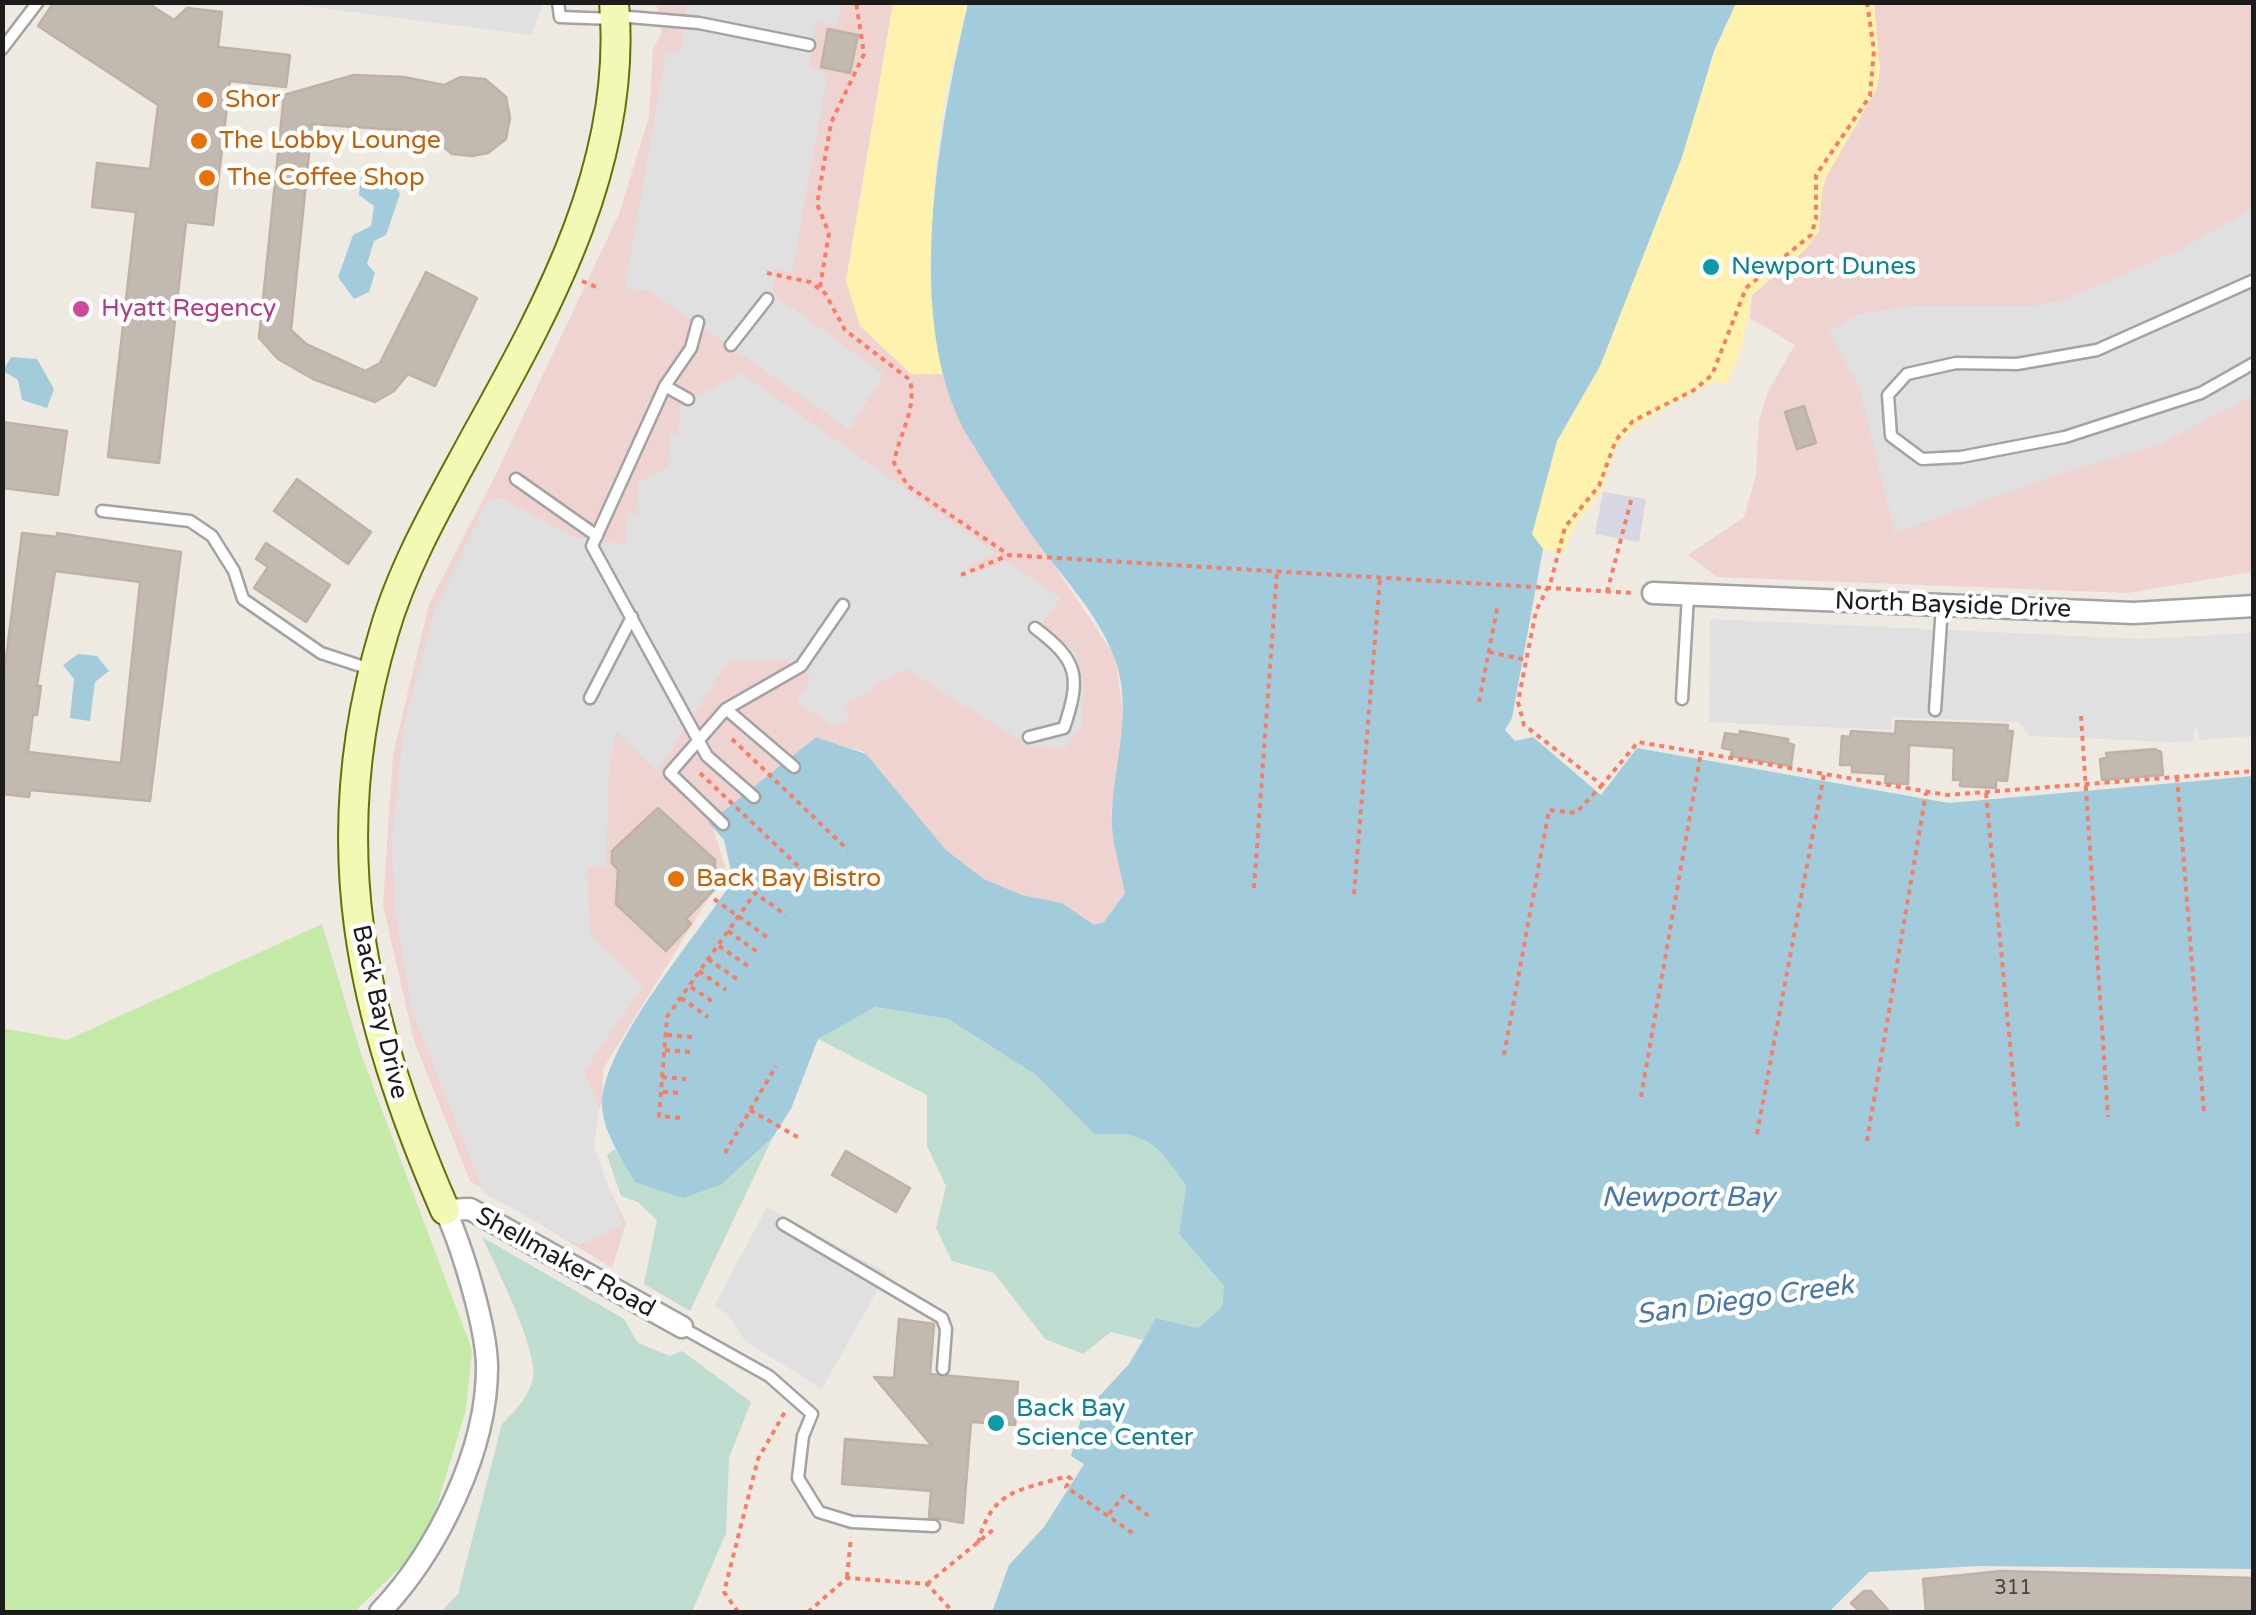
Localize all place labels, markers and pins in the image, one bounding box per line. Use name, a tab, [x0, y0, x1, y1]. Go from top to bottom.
place label: Shor	[225, 85, 280, 115]
marker: Shor	[194, 89, 216, 111]
place label: The Lobby Lounge	[219, 126, 441, 156]
marker: The Lobby Lounge	[188, 130, 210, 152]
place label: The Coffee Shop	[227, 163, 425, 193]
marker: The Coffee Shop	[196, 167, 218, 189]
place label: Newport Dunes	[1731, 252, 1916, 282]
marker: Newport Dunes	[1700, 256, 1722, 278]
place label: Hyatt Regency	[101, 294, 276, 324]
marker: Hyatt Regency	[70, 298, 92, 320]
place label: Back Bay Bistro	[696, 864, 881, 894]
marker: Back Bay Bistro	[665, 868, 687, 890]
place label: Back Bay Science Center	[1016, 1394, 1193, 1453]
marker: Back Bay Science Center	[985, 1412, 1007, 1434]

